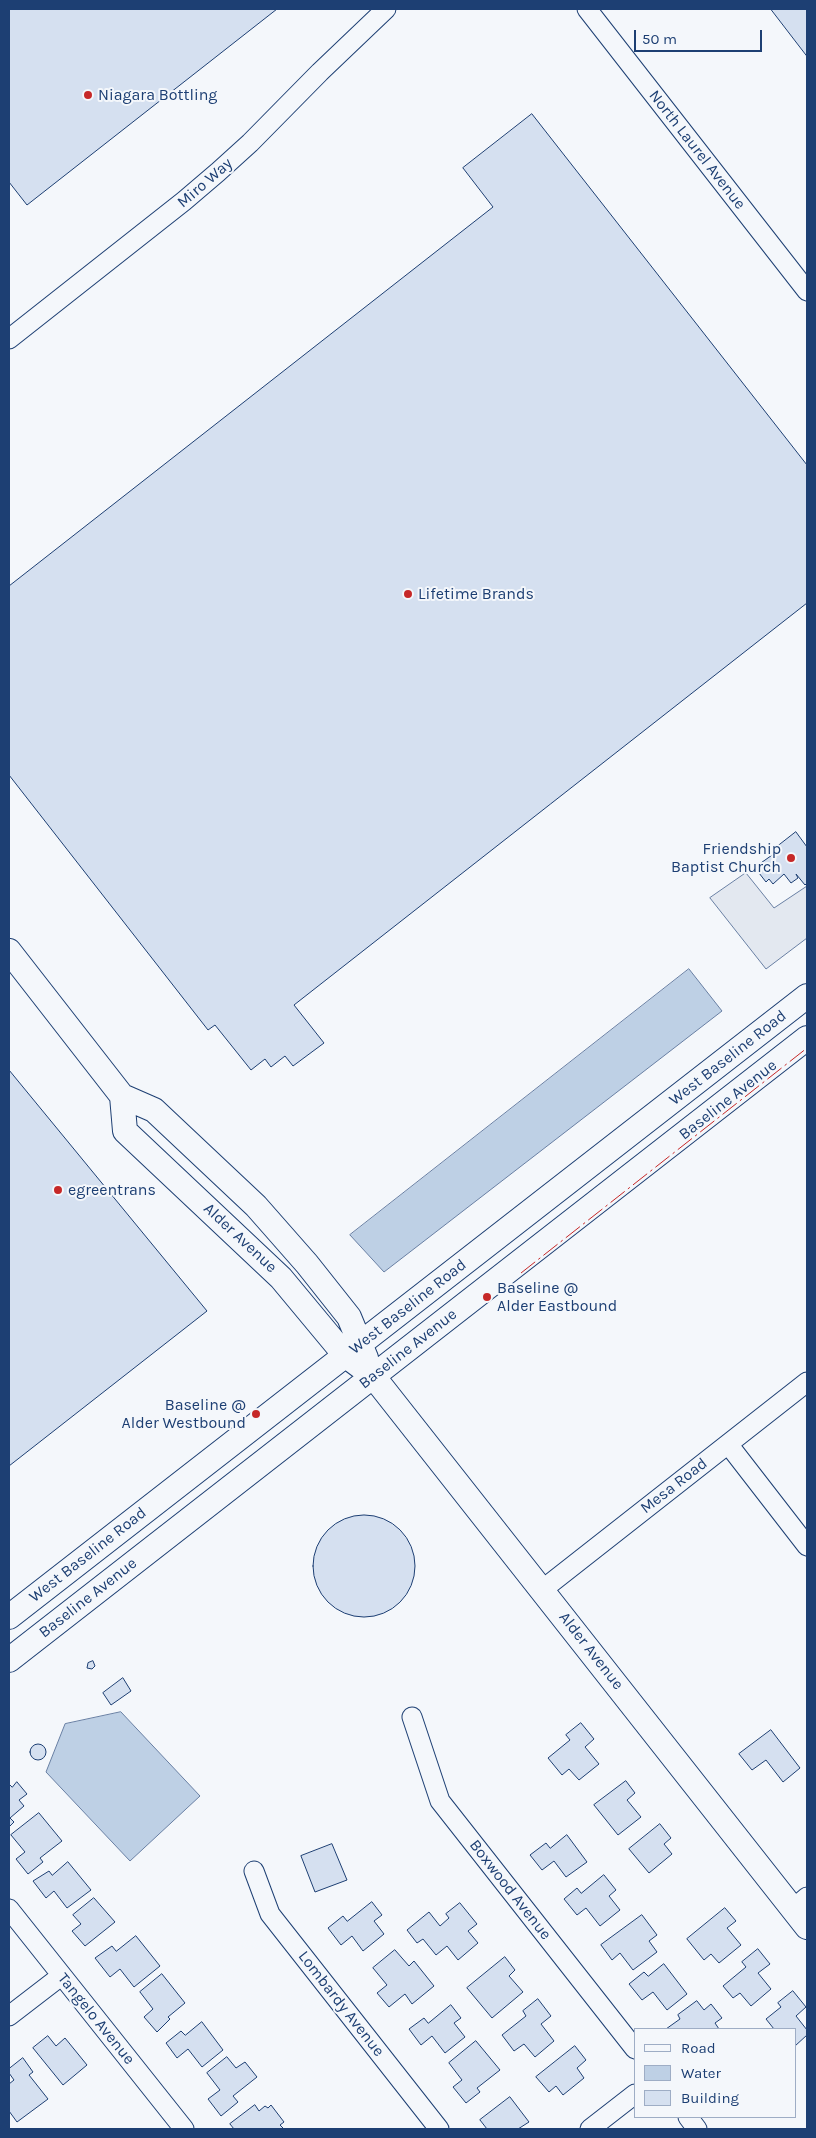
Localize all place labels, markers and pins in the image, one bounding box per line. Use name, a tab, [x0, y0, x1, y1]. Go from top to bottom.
place label: Niagara Bottling	[98, 85, 217, 105]
marker: Niagara Bottling	[82, 89, 94, 101]
place label: Lifetime Brands	[418, 584, 534, 604]
marker: Lifetime Brands	[402, 588, 414, 600]
place label: Friendship Baptist Church	[671, 839, 781, 877]
marker: Friendship Baptist Church	[785, 852, 797, 864]
place label: egreentrans	[68, 1180, 156, 1200]
marker: egreentrans	[52, 1184, 64, 1196]
place label: Baseline @ Alder Eastbound	[497, 1278, 617, 1316]
marker: Baseline @ Alder Eastbound	[481, 1291, 493, 1303]
place label: Baseline @ Alder Westbound	[122, 1395, 246, 1433]
marker: Baseline @ Alder Westbound	[250, 1408, 262, 1420]

